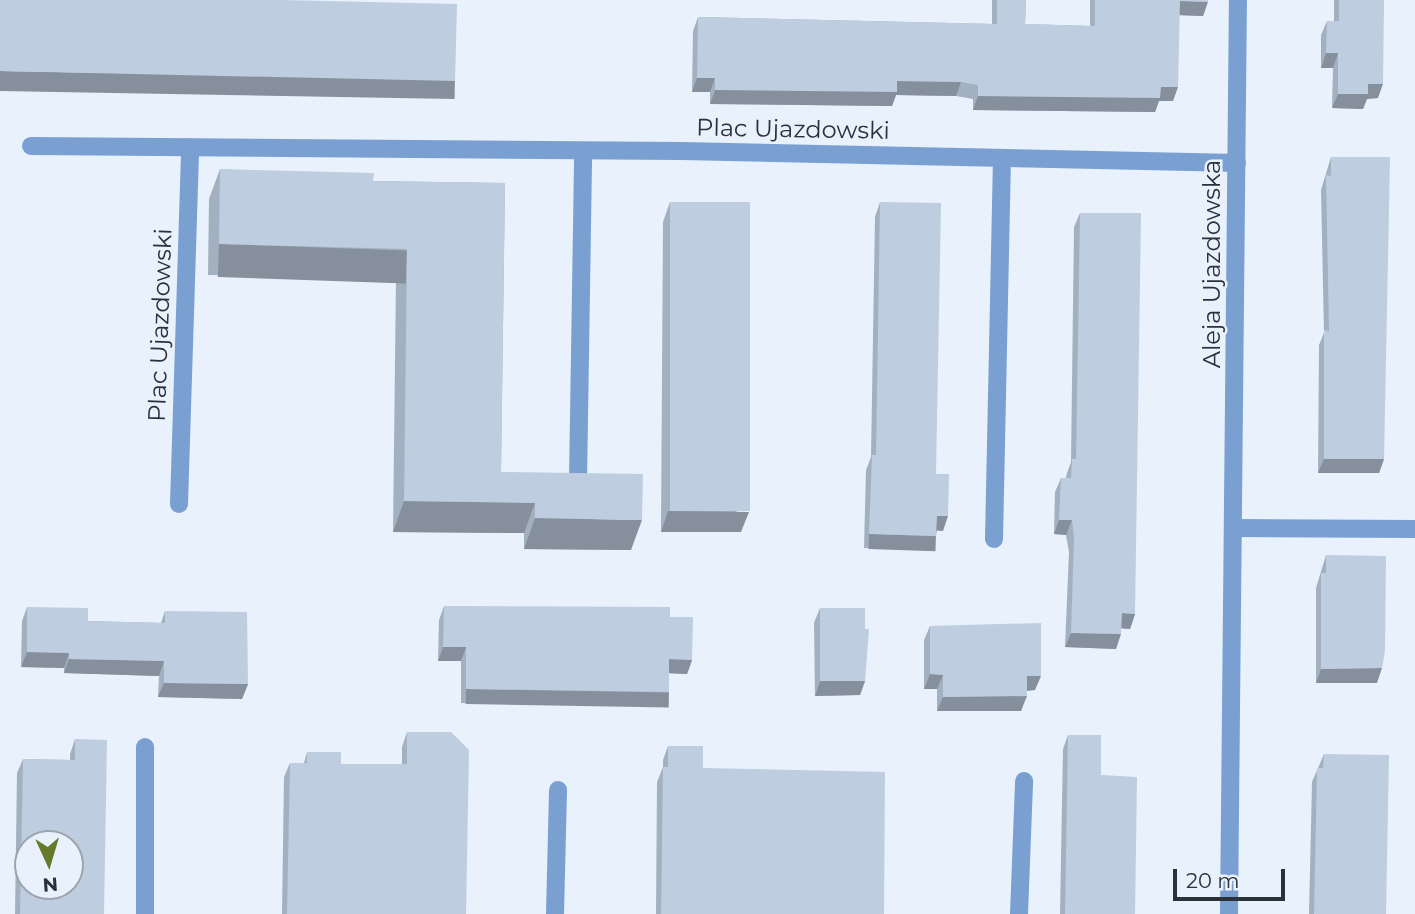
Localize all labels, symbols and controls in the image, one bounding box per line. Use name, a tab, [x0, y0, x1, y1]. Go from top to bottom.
street label: Plac Ujazdowski	[696, 113, 890, 145]
street label: Aleja Ujazdowska	[1198, 160, 1226, 368]
street label: Plac Ujazdowski	[142, 228, 178, 422]
north arrow	[14, 830, 84, 900]
scale bar	[1177, 855, 1289, 899]
text: 20 m	[1186, 868, 1240, 893]
text: N	[42, 872, 59, 896]

